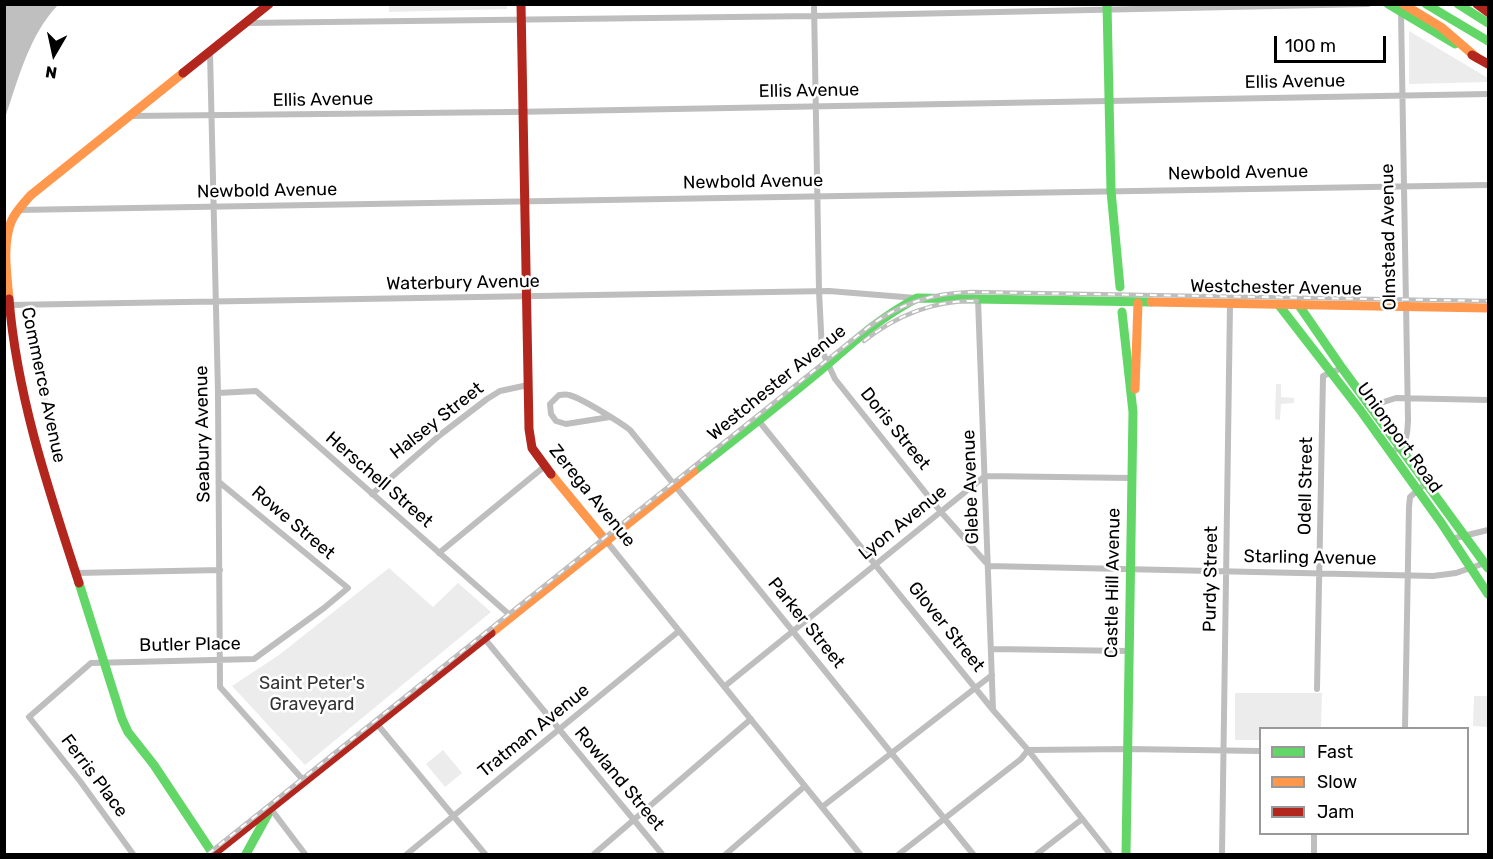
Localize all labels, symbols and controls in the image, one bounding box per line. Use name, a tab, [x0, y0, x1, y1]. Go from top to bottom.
north arrow	[24, 24, 84, 84]
scale bar	[1277, 24, 1390, 62]
text: 100 m	[1285, 35, 1336, 57]
text: N	[44, 62, 58, 83]
street label: Ellis Avenue	[1244, 70, 1346, 94]
street label: Ellis Avenue	[758, 79, 860, 103]
street label: Ellis Avenue	[272, 88, 374, 112]
street label: Newbold Avenue	[1168, 161, 1308, 185]
street label: Olmstead Avenue	[1377, 163, 1401, 311]
street label: Newbold Avenue	[683, 170, 823, 194]
street label: Newbold Avenue	[197, 179, 337, 203]
street label: Waterbury Avenue	[386, 271, 540, 295]
street label: Westchester Avenue	[1190, 276, 1362, 300]
street label: Commerce Avenue	[16, 305, 70, 465]
street label: Westchester Avenue	[703, 321, 851, 445]
street label: Seabury Avenue	[191, 365, 215, 503]
street label: Halsey Street	[386, 378, 488, 464]
street label: Unionport Road	[1352, 379, 1446, 497]
street label: Doris Street	[855, 384, 935, 474]
street label: Herschell Street	[321, 428, 437, 532]
street label: Glebe Avenue	[958, 429, 984, 545]
street label: Odell Street	[1294, 437, 1318, 535]
street label: Zerega Avenue	[544, 440, 640, 552]
street label: Lyon Avenue	[855, 481, 951, 565]
street label: Rowe Street	[247, 482, 339, 564]
street label: Castle Hill Avenue	[1101, 508, 1125, 658]
street label: Purdy Street	[1199, 526, 1223, 632]
street label: Starling Avenue	[1243, 546, 1377, 570]
street label: Parker Street	[763, 573, 849, 673]
street label: Glover Street	[903, 578, 989, 676]
street label: Butler Place	[139, 633, 241, 657]
park label: Saint Peter's Graveyard	[259, 673, 365, 716]
street label: Tratman Avenue	[474, 680, 594, 782]
street label: Rowland Street	[569, 723, 669, 835]
legend	[1259, 727, 1469, 835]
street label: Ferris Place	[56, 730, 132, 822]
text: Fast	[1317, 741, 1353, 763]
text: Slow	[1317, 771, 1357, 793]
text: Jam	[1317, 801, 1354, 823]

